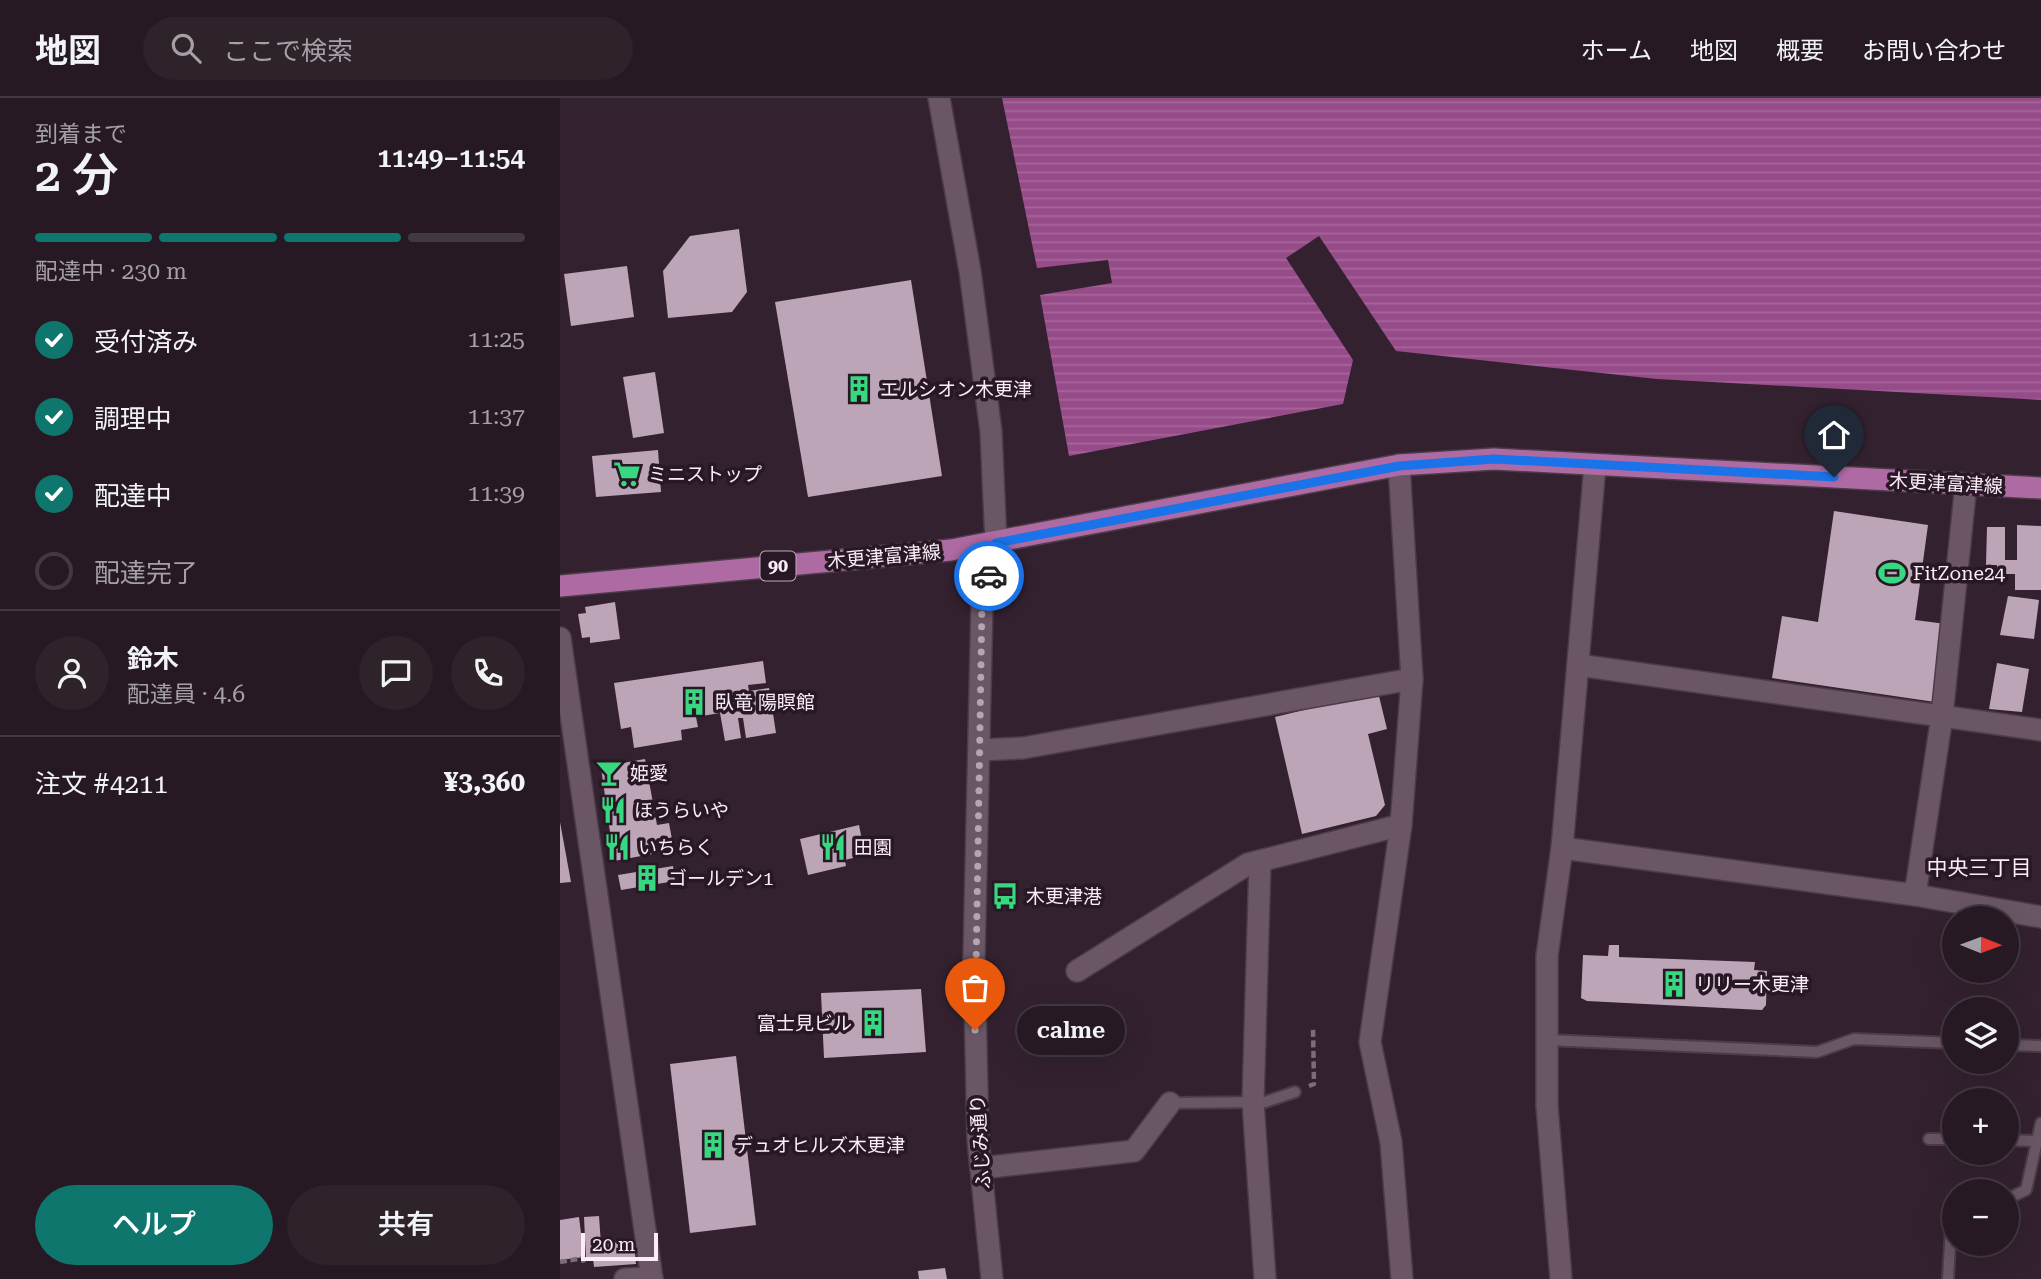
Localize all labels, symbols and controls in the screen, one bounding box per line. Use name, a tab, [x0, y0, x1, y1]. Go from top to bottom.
search box	[143, 17, 633, 80]
icon: search	[167, 29, 205, 67]
text: 地図	[35, 31, 101, 70]
text: ここで検索	[223, 36, 353, 66]
text: ホーム	[1581, 37, 1652, 65]
text: 地図	[1690, 37, 1738, 65]
text: 概要	[1776, 37, 1824, 65]
text: お問い合わせ	[1862, 37, 2006, 65]
text: 到着まで	[35, 121, 127, 148]
text: 11:49–11:54	[377, 143, 525, 173]
text: 2 分	[35, 148, 118, 202]
text: 配達中 · 230 m	[35, 258, 187, 285]
icon: check	[35, 321, 73, 359]
text: 11:25	[468, 326, 525, 353]
text: 受付済み	[94, 327, 198, 357]
building icon: エルシオン木更津	[844, 374, 874, 404]
place label: エルシオン木更津	[880, 378, 1032, 401]
icon: check	[35, 398, 73, 436]
text: 11:37	[468, 403, 525, 430]
text: 調理中	[94, 404, 172, 434]
pin	[1804, 405, 1864, 477]
icon: home	[1815, 416, 1853, 454]
supermarket icon: ミニストップ	[612, 459, 642, 489]
place label: ミニストップ	[648, 463, 762, 486]
street label: 木更津富津線	[1888, 469, 2004, 498]
icon: check	[35, 475, 73, 513]
text: 11:39	[468, 480, 525, 507]
text: 配達中	[94, 481, 172, 511]
street label: 木更津富津線	[826, 540, 942, 573]
courier	[954, 541, 1024, 611]
road number: 90	[760, 552, 795, 580]
icon: car	[970, 557, 1008, 595]
text: 配達完了	[94, 558, 198, 588]
sports icon: FitZone24	[1877, 558, 1907, 588]
place label: FitZone24	[1913, 562, 2006, 585]
button: person	[35, 636, 109, 710]
button: chat	[359, 636, 433, 710]
button: phone	[451, 636, 525, 710]
text: 鈴木	[127, 644, 179, 674]
text: 配達員 · 4.6	[127, 681, 245, 708]
building icon: 臥竜 陽瞑館	[679, 687, 709, 717]
place label: 臥竜 陽瞑館	[715, 691, 815, 714]
bar icon: 姫愛	[594, 758, 624, 788]
place label: 姫愛	[630, 762, 668, 785]
text: ¥3,360	[444, 767, 525, 797]
text: 注文 #4211	[35, 769, 168, 799]
restaurant icon: ほうらいや	[598, 795, 628, 825]
place label: ほうらいや	[634, 799, 729, 822]
restaurant icon: いちらく	[602, 832, 632, 862]
restaurant icon: 田園	[818, 832, 848, 862]
place label: いちらく	[638, 836, 714, 859]
place label: 田園	[854, 836, 892, 859]
district label: 中央三丁目	[1927, 856, 2032, 880]
building icon: ゴールデン1	[632, 863, 662, 893]
place label: ゴールデン1	[668, 867, 774, 890]
bus stop icon: 木更津港	[990, 881, 1020, 911]
place label: 木更津港	[1026, 885, 1102, 908]
north arrow	[1942, 906, 2020, 984]
map controls	[1942, 906, 2019, 1256]
pin	[945, 958, 1005, 1030]
icon: bag	[956, 969, 994, 1007]
building icon: リリー木更津	[1659, 969, 1689, 999]
place label: リリー木更津	[1695, 973, 1809, 996]
button: layers	[1942, 997, 2019, 1074]
callout: calme	[1017, 1006, 1126, 1054]
building icon: 富士見ビル	[858, 1008, 888, 1038]
place label: 富士見ビル	[757, 1012, 852, 1035]
text: calme	[1037, 1017, 1105, 1044]
button: +	[1942, 1088, 2019, 1165]
street label: ふじみ通り	[966, 1094, 995, 1190]
building icon: デュオヒルズ木更津	[698, 1130, 728, 1160]
place label: デュオヒルズ木更津	[734, 1134, 905, 1157]
button: −	[1942, 1179, 2019, 1256]
button: ヘルプ	[35, 1185, 273, 1265]
button: 共有	[287, 1185, 525, 1265]
scale bar	[581, 1230, 658, 1262]
text: 20 m	[592, 1233, 635, 1256]

